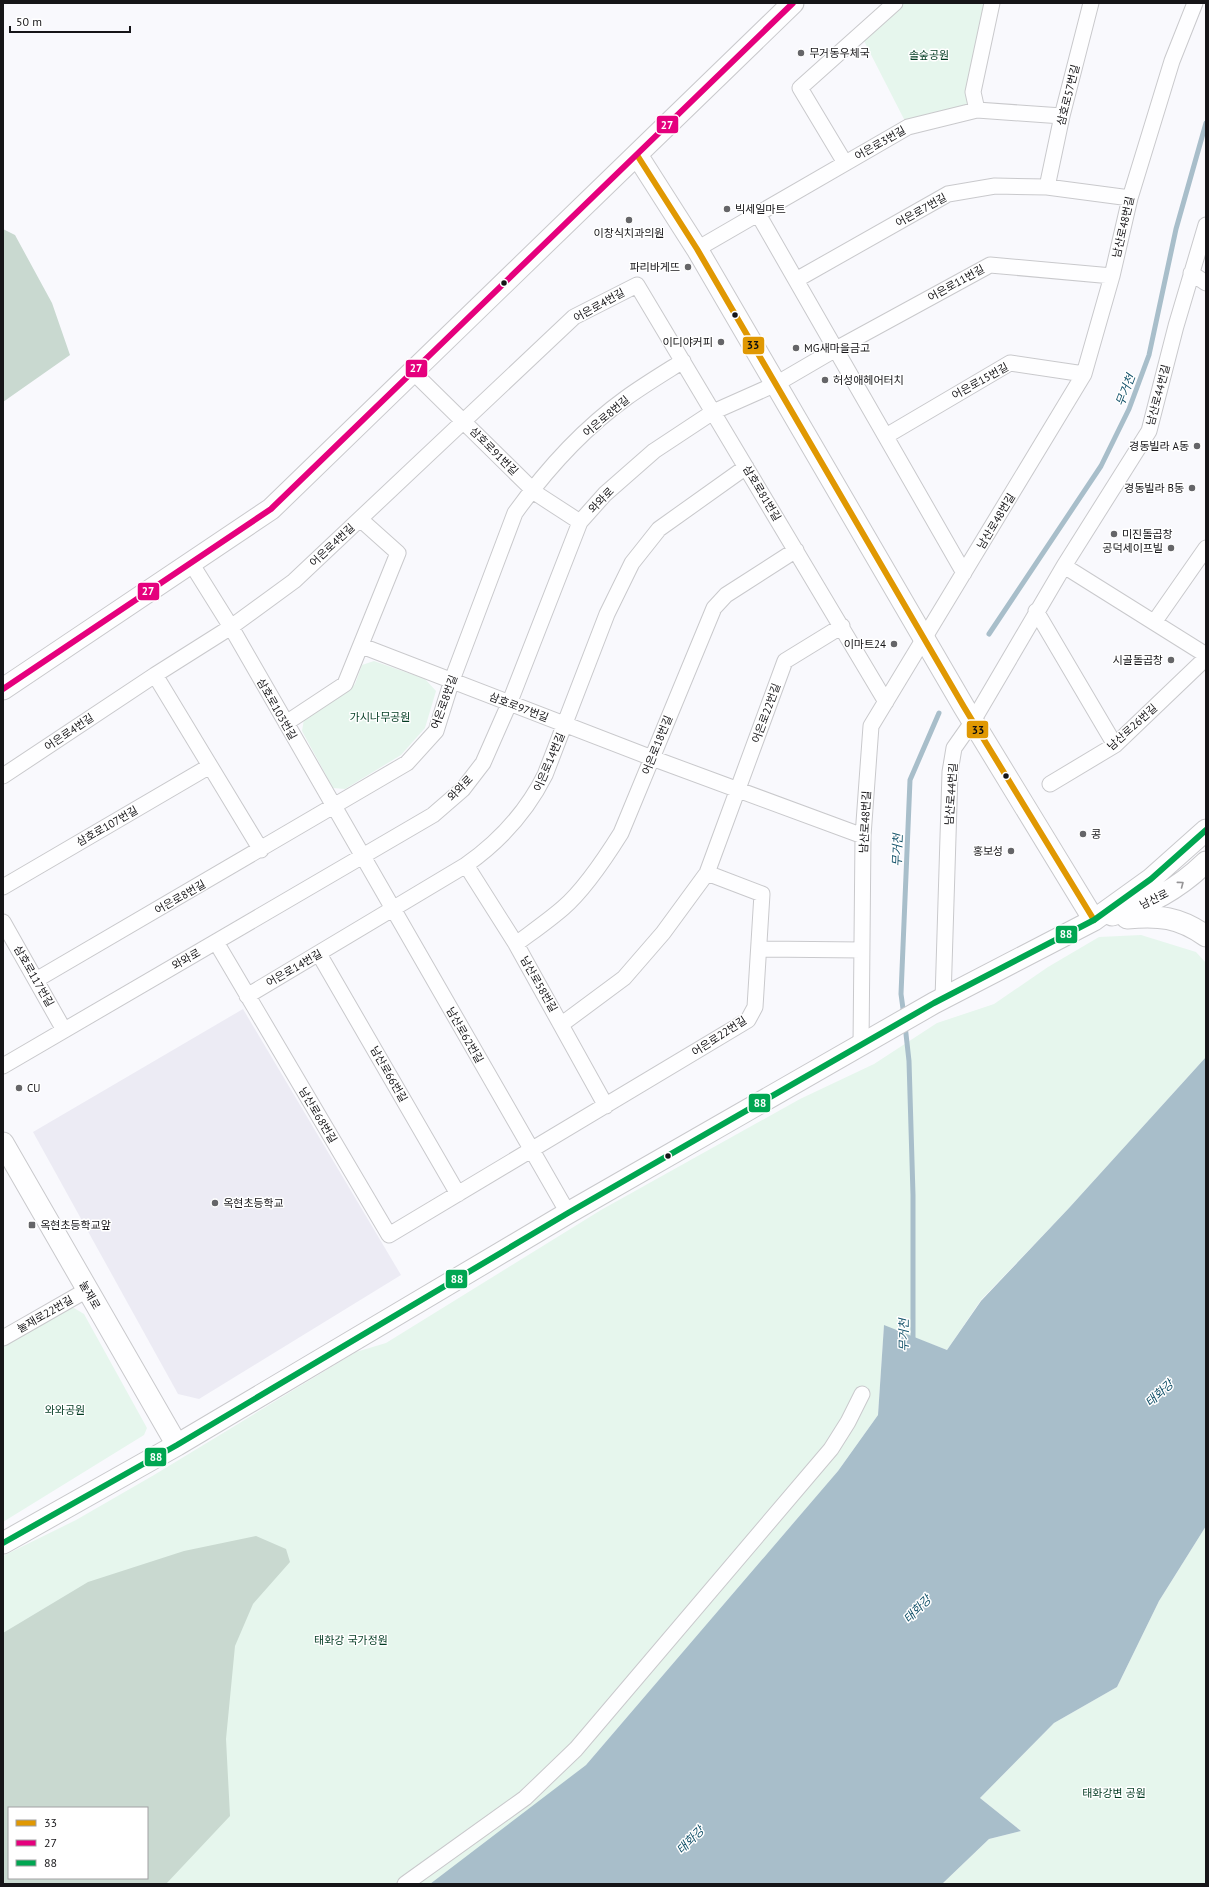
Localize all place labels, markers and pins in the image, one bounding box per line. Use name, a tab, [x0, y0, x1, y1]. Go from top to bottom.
place label: 무거동우체국	[809, 46, 870, 60]
marker: 무거동우체국	[796, 48, 806, 58]
place label: 빅세일마트	[735, 202, 786, 216]
marker: 빅세일마트	[722, 204, 732, 214]
marker: 이창식치과의원	[624, 215, 634, 225]
place label: 이창식치과의원	[594, 226, 664, 240]
place label: 파리바게뜨	[629, 260, 680, 274]
marker: 파리바게뜨	[683, 262, 693, 272]
unlabelled marker	[499, 278, 509, 288]
unlabelled marker	[730, 310, 740, 320]
place label: 이디야커피	[662, 335, 713, 349]
marker: 이디야커피	[716, 337, 726, 347]
place label: MG새마을금고	[804, 341, 870, 355]
marker: MG새마을금고	[791, 343, 801, 353]
place label: 허성애헤어터치	[833, 373, 904, 387]
marker: 허성애헤어터치	[820, 375, 830, 385]
place label: 경동빌라 A동	[1129, 439, 1189, 453]
marker: 경동빌라 A동	[1192, 441, 1202, 451]
place label: 경동빌라 B동	[1124, 481, 1184, 495]
marker: 경동빌라 B동	[1187, 483, 1197, 493]
place label: 미진돌곱창	[1122, 527, 1173, 541]
marker: 미진돌곱창	[1109, 529, 1119, 539]
place label: 공덕세이프빌	[1102, 541, 1163, 555]
marker: 공덕세이프빌	[1166, 543, 1176, 553]
place label: 이마트24	[844, 637, 886, 651]
marker: 이마트24	[889, 639, 899, 649]
place label: 시골돌곱창	[1112, 653, 1163, 667]
marker: 시골돌곱창	[1166, 655, 1176, 665]
unlabelled marker	[1001, 771, 1011, 781]
place label: 콩	[1091, 827, 1101, 841]
marker: 콩	[1078, 829, 1088, 839]
place label: 홍보성	[973, 844, 1003, 858]
marker: 홍보성	[1006, 846, 1016, 856]
place label: CU	[27, 1081, 40, 1095]
marker: CU	[14, 1083, 24, 1093]
unlabelled marker	[663, 1151, 673, 1161]
place label: 옥현초등학교	[223, 1196, 284, 1210]
marker: 옥현초등학교	[210, 1198, 220, 1208]
place label: 옥현초등학교앞	[40, 1218, 111, 1232]
marker: 옥현초등학교앞	[27, 1220, 37, 1230]

